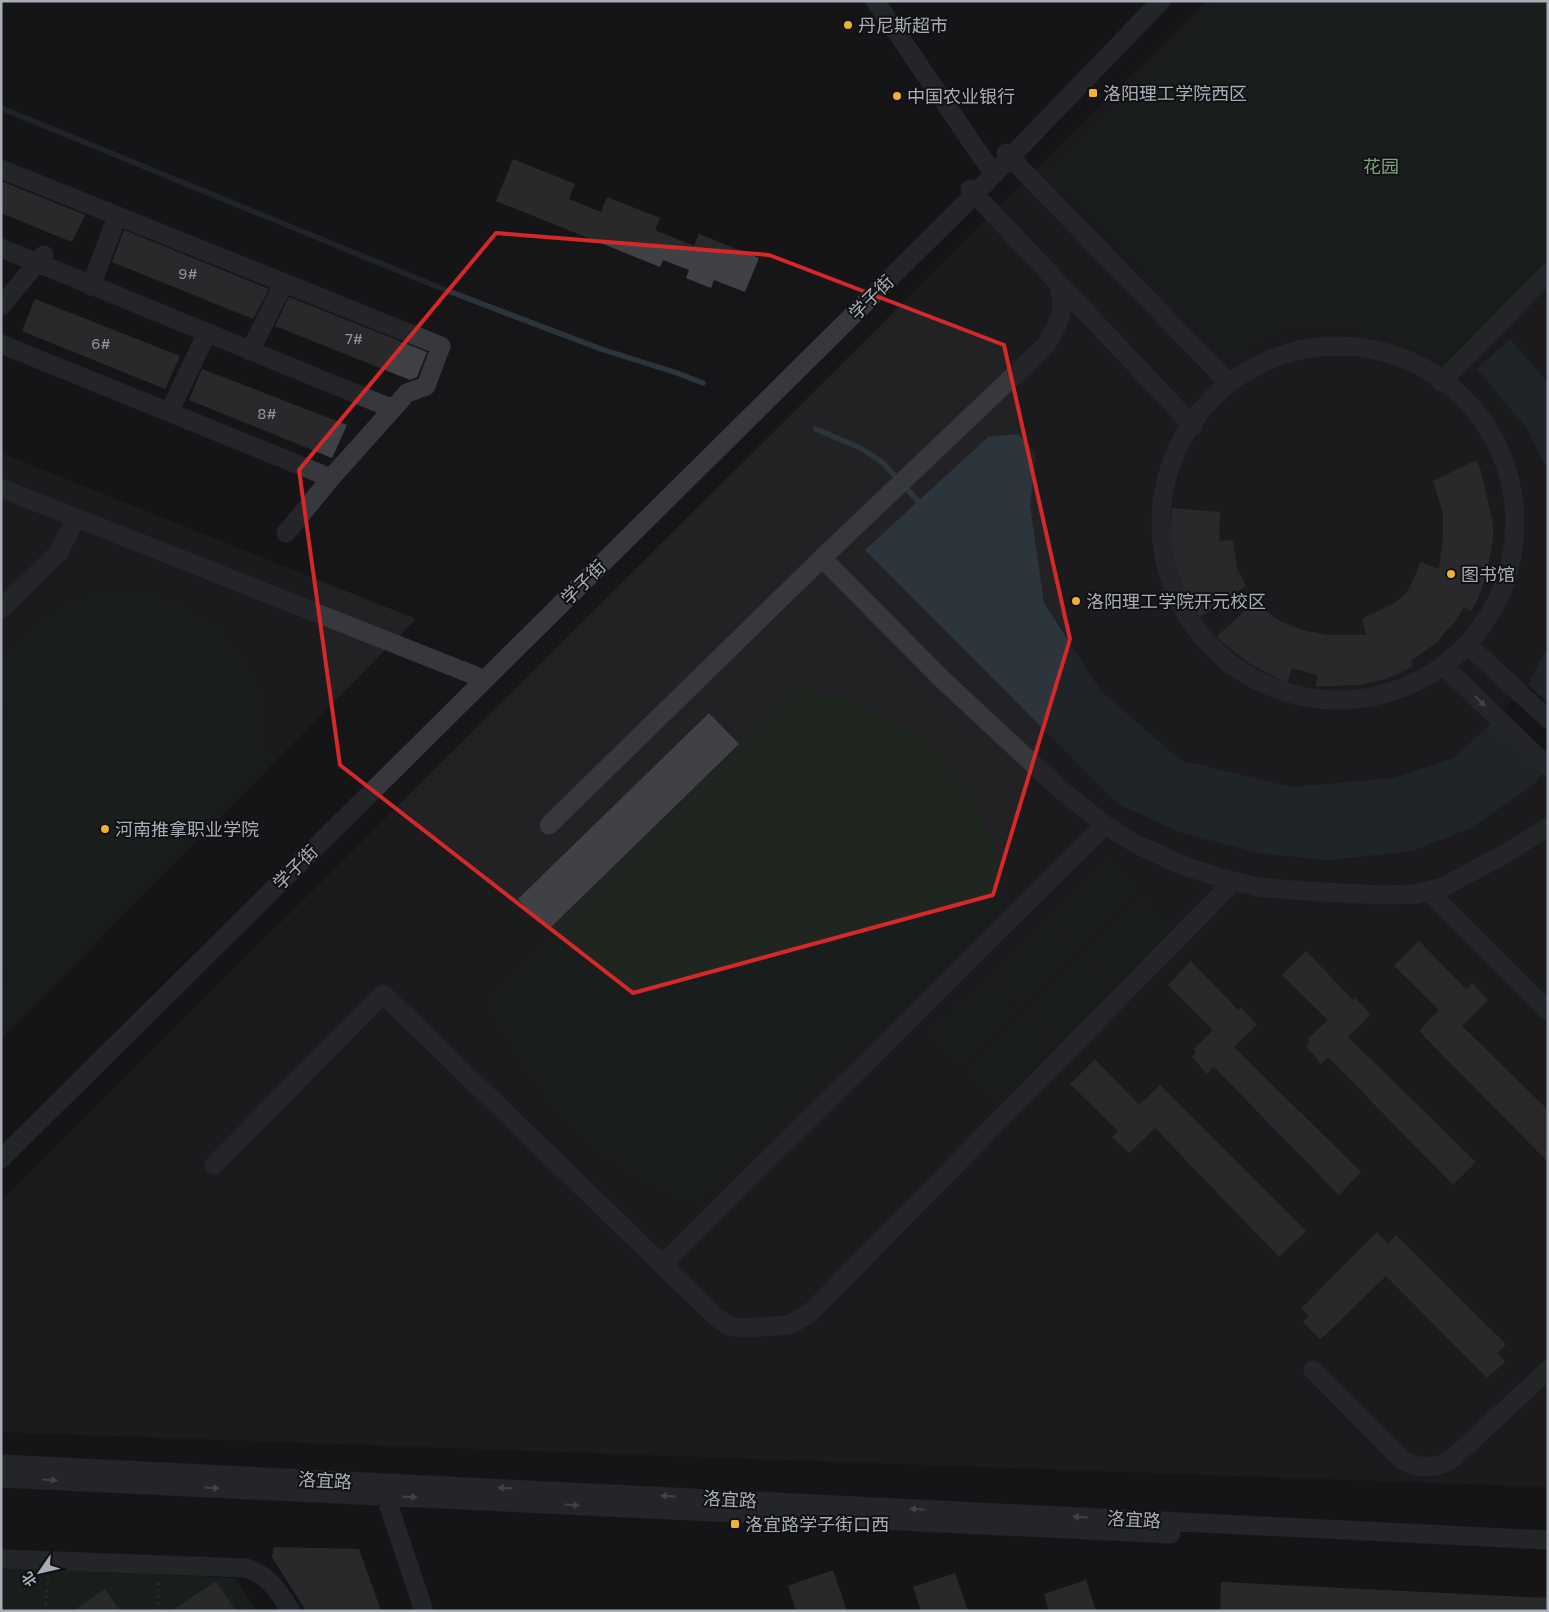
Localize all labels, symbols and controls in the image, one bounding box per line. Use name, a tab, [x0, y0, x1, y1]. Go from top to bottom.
place label: 丹尼斯超市	[858, 14, 948, 36]
marker: 丹尼斯超市	[842, 19, 854, 31]
place label: 洛阳理工学院西区	[1103, 82, 1247, 104]
place label: 中国农业银行	[907, 85, 1015, 107]
marker: 洛阳理工学院西区	[1087, 87, 1099, 99]
marker: 中国农业银行	[891, 90, 903, 102]
park label: 花园	[1363, 155, 1399, 177]
house number: 9#	[178, 264, 198, 282]
street label: 学子街	[844, 270, 898, 324]
house number: 7#	[345, 329, 363, 347]
house number: 6#	[91, 334, 111, 352]
house number: 8#	[257, 404, 277, 422]
street label: 学子街	[556, 555, 610, 609]
place label: 图书馆	[1461, 563, 1515, 585]
marker: 图书馆	[1445, 568, 1457, 580]
place label: 洛阳理工学院开元校区	[1086, 590, 1266, 612]
marker: 洛阳理工学院开元校区	[1070, 595, 1082, 607]
one-way arrow	[1474, 695, 1486, 707]
place label: 河南推拿职业学院	[115, 818, 259, 840]
marker: 河南推拿职业学院	[99, 823, 111, 835]
street label: 学子街	[268, 840, 322, 894]
street label: 洛宜路	[297, 1468, 353, 1492]
one-way arrow	[42, 1476, 58, 1484]
one-way arrow	[205, 1484, 221, 1492]
one-way arrow	[497, 1484, 513, 1492]
street label: 洛宜路	[702, 1487, 758, 1511]
one-way arrow	[659, 1492, 675, 1500]
one-way arrow	[402, 1493, 418, 1501]
one-way arrow	[564, 1501, 580, 1509]
one-way arrow	[909, 1504, 925, 1512]
street label: 洛宜路	[1106, 1507, 1162, 1531]
one-way arrow	[1071, 1512, 1087, 1520]
place label: 洛宜路学子街口西	[745, 1513, 889, 1535]
marker: 洛宜路学子街口西	[729, 1518, 741, 1530]
north arrow	[15, 1547, 65, 1597]
text: 北	[18, 1569, 40, 1590]

